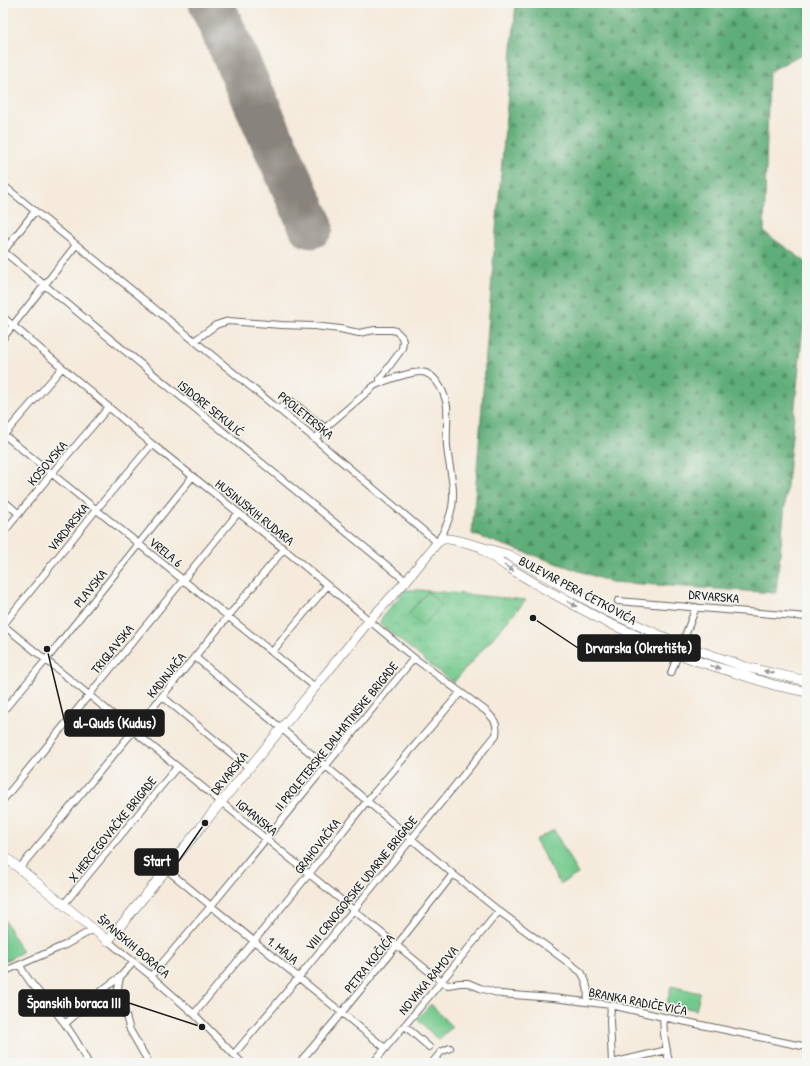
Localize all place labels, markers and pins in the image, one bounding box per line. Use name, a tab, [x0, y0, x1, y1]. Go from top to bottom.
callout: Drvarska (Okretište)	[578, 635, 700, 661]
callout: al-Quds (Kudus)	[65, 710, 164, 736]
callout: Start	[135, 849, 178, 875]
callout: Španskih boraca III	[19, 990, 129, 1016]

